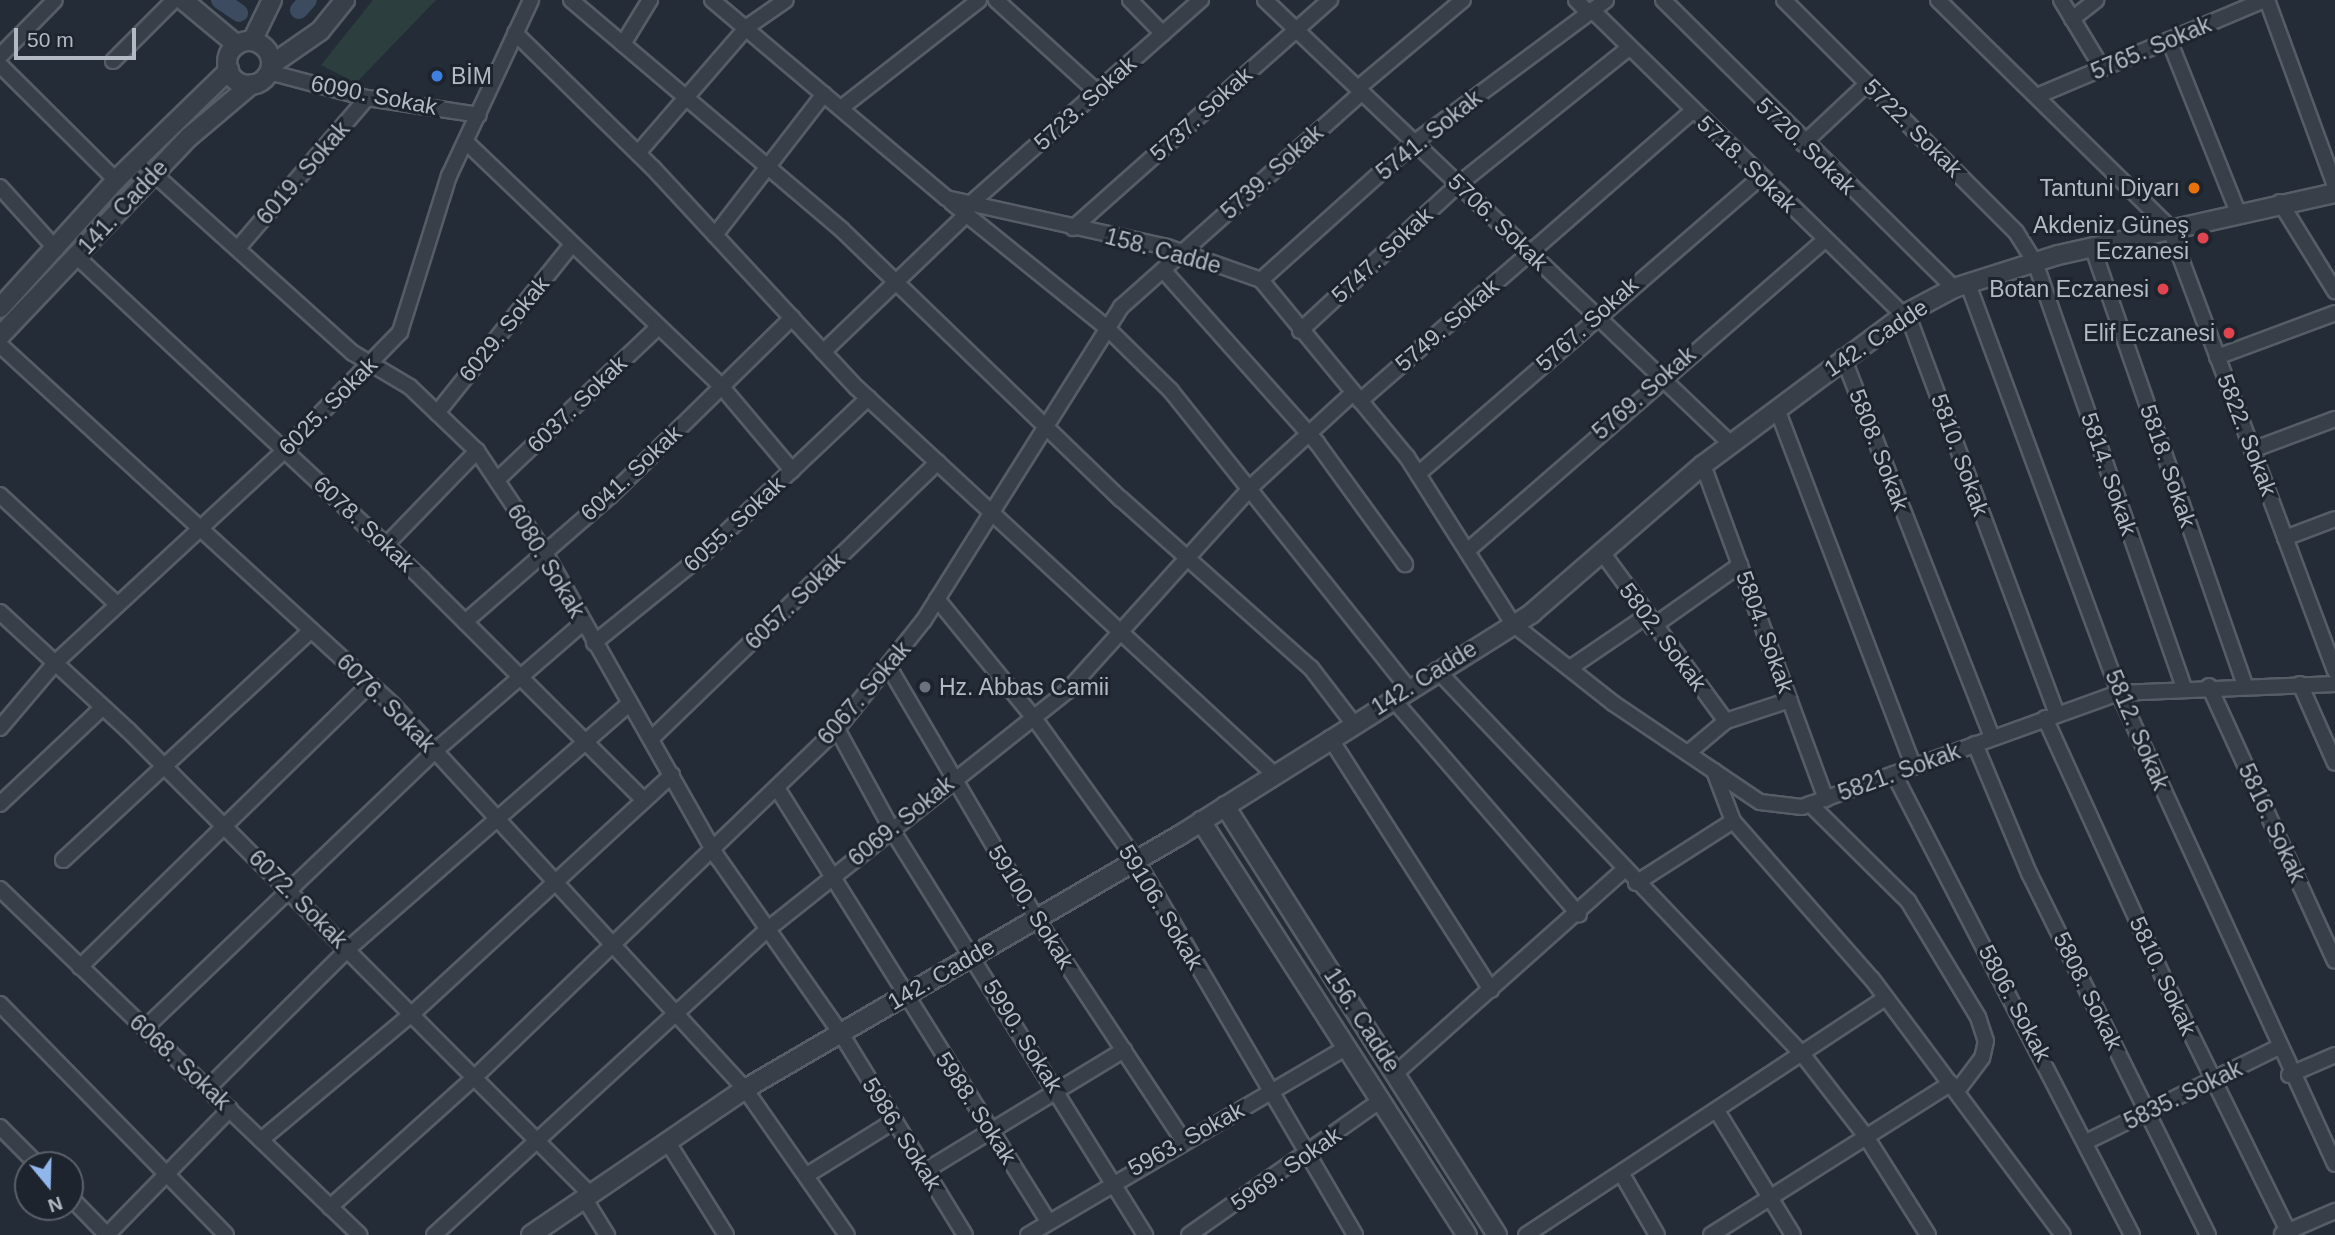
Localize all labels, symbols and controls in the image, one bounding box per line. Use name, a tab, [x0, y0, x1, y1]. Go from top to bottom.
street label: 5765. Sokak	[2087, 10, 2215, 86]
scale bar	[18, 14, 140, 58]
text: 50 m	[27, 28, 74, 51]
street label: 5723. Sokak	[1028, 50, 1142, 156]
street label: 5737. Sokak	[1144, 61, 1258, 167]
place label: BİM	[451, 62, 492, 90]
marker: BİM	[429, 68, 445, 84]
street label: 6090. Sokak	[309, 69, 439, 121]
street label: 5722. Sokak	[1858, 73, 1968, 183]
street label: 5741. Sokak	[1371, 84, 1487, 186]
street label: 5720. Sokak	[1750, 92, 1862, 200]
street label: 5718. Sokak	[1691, 110, 1803, 218]
street label: 6019. Sokak	[251, 116, 355, 230]
street label: 5739. Sokak	[1215, 119, 1329, 225]
street label: 141. Cadde	[72, 154, 174, 260]
street label: 5706. Sokak	[1442, 168, 1554, 276]
place label: Tantuni Diyarı	[2039, 174, 2180, 202]
marker: Tantuni Diyarı	[2186, 180, 2202, 196]
street label: 5747. Sokak	[1326, 201, 1438, 309]
place label: Akdeniz Güneş Eczanesi	[2033, 211, 2189, 265]
street label: 158. Cadde	[1102, 222, 1224, 280]
marker: Akdeniz Güneş Eczanesi	[2195, 230, 2211, 246]
street label: 6029. Sokak	[453, 271, 555, 387]
street label: 5767. Sokak	[1530, 271, 1644, 377]
street label: 5749. Sokak	[1390, 273, 1504, 377]
place label: Botan Eczanesi	[1989, 275, 2149, 303]
marker: Botan Eczanesi	[2155, 281, 2171, 297]
street label: 142. Cadde	[1819, 293, 1933, 383]
place label: Elif Eczanesi	[2083, 319, 2215, 347]
marker: Elif Eczanesi	[2221, 325, 2237, 341]
street label: 5769. Sokak	[1587, 341, 1701, 445]
street label: 6037. Sokak	[521, 350, 633, 458]
street label: 6025. Sokak	[273, 351, 383, 461]
street label: 5822. Sokak	[2211, 370, 2283, 500]
street label: 5808. Sokak	[1843, 385, 1915, 515]
street label: 5810. Sokak	[1925, 390, 1995, 520]
street label: 5818. Sokak	[2134, 401, 2202, 531]
street label: 5814. Sokak	[2075, 409, 2143, 539]
street label: 6041. Sokak	[575, 419, 687, 527]
street label: 6078. Sokak	[308, 470, 420, 578]
street label: 6055. Sokak	[678, 470, 790, 578]
street label: 6080. Sokak	[501, 499, 591, 623]
street label: 6057. Sokak	[739, 547, 851, 655]
street label: 5804. Sokak	[1730, 567, 1800, 697]
street label: 5802. Sokak	[1614, 578, 1712, 696]
street label: 142. Cadde	[1366, 635, 1482, 721]
street label: 6067. Sokak	[812, 636, 916, 750]
street label: 6076. Sokak	[331, 648, 441, 758]
street label: 5812. Sokak	[2099, 666, 2175, 794]
place label: Hz. Abbas Camii	[939, 673, 1110, 701]
marker: Hz. Abbas Camii	[917, 679, 933, 695]
street label: 5821. Sokak	[1834, 737, 1964, 807]
street label: 5816. Sokak	[2232, 759, 2312, 887]
street label: 6069. Sokak	[843, 770, 959, 872]
street label: 59100. Sokak	[982, 840, 1080, 974]
street label: 59106. Sokak	[1113, 840, 1209, 974]
street label: 6072. Sokak	[243, 844, 353, 954]
street label: 5810. Sokak	[2123, 912, 2203, 1040]
street label: 5808. Sokak	[2048, 927, 2128, 1055]
street label: 142. Cadde	[883, 932, 999, 1016]
street label: 5806. Sokak	[1973, 940, 2057, 1066]
street label: 156. Cadde	[1318, 963, 1406, 1077]
street label: 5990. Sokak	[977, 974, 1069, 1098]
street label: 6068. Sokak	[124, 1008, 236, 1116]
street label: 5988. Sokak	[930, 1047, 1022, 1169]
street label: 5835. Sokak	[2119, 1055, 2247, 1135]
street label: 5986. Sokak	[856, 1072, 948, 1196]
street label: 5963. Sokak	[1123, 1096, 1249, 1182]
street label: 5969. Sokak	[1226, 1121, 1346, 1217]
north arrow	[14, 1151, 84, 1221]
text: N	[45, 1192, 65, 1217]

